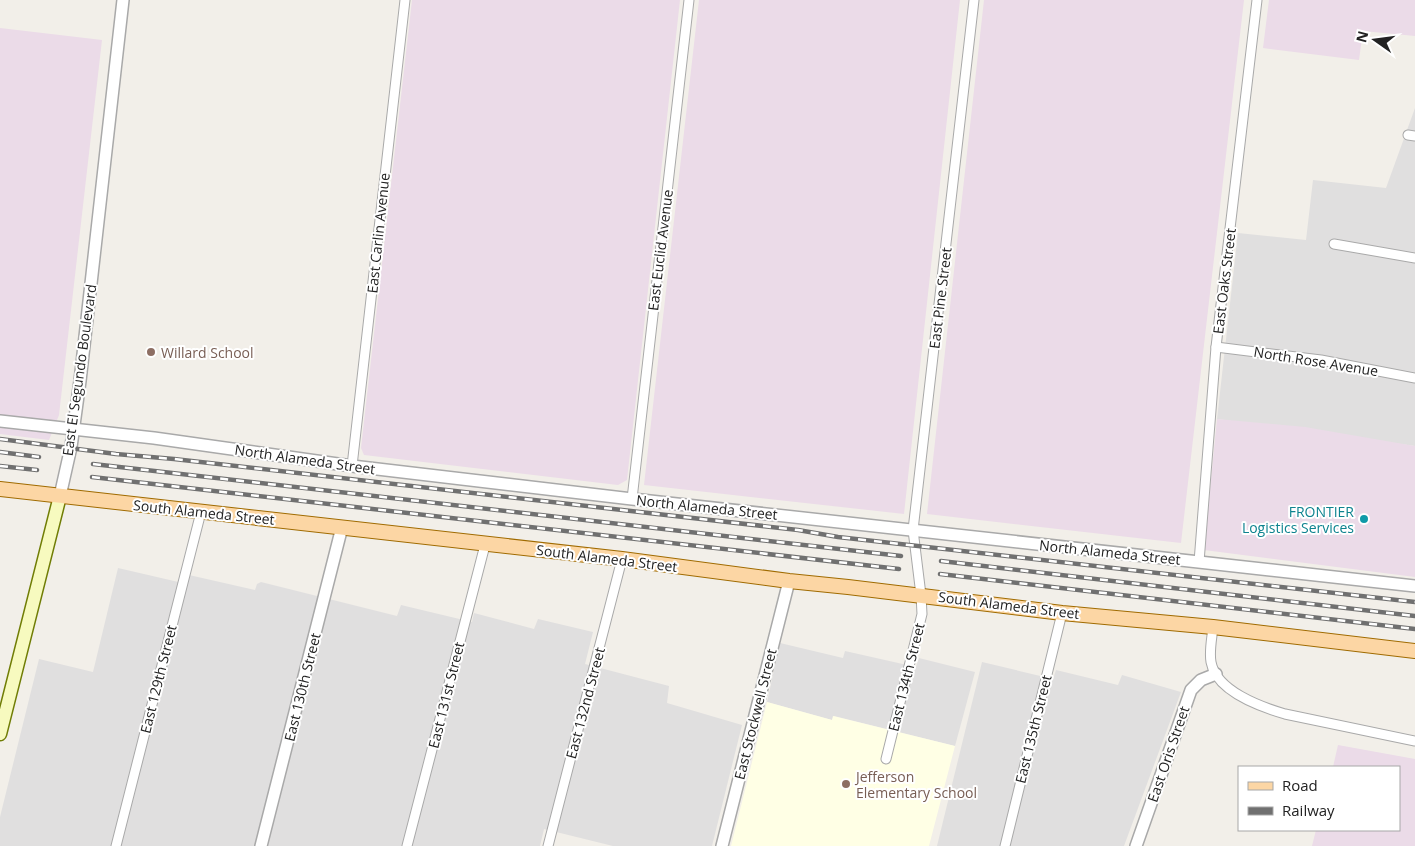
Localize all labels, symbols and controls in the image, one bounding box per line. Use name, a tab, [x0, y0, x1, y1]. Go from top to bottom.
north arrow	[1350, 15, 1400, 65]
text: N	[1351, 29, 1372, 45]
street label: East Carlin Avenue	[362, 172, 394, 294]
street label: East Euclid Avenue	[643, 188, 677, 312]
street label: East Oaks Street	[1208, 227, 1240, 335]
street label: East Pine Street	[924, 246, 956, 350]
street label: East El Segundo Boulevard	[58, 283, 100, 457]
street label: North Rose Avenue	[1252, 342, 1380, 380]
place label: Willard School	[161, 343, 254, 362]
marker: Willard School	[145, 346, 157, 358]
street label: North Alameda Street	[233, 440, 377, 478]
street label: North Alameda Street	[635, 490, 779, 524]
street label: South Alameda Street	[132, 495, 276, 529]
place label: FRONTIER Logistics Services	[1242, 502, 1354, 537]
marker: FRONTIER Logistics Services	[1358, 513, 1370, 525]
street label: North Alameda Street	[1038, 535, 1182, 569]
street label: South Alameda Street	[535, 540, 679, 576]
street label: South Alameda Street	[937, 587, 1081, 623]
street label: East 134th Street	[883, 621, 929, 733]
street label: East 129th Street	[135, 623, 181, 735]
street label: East 130th Street	[279, 631, 325, 743]
street label: East 131st Street	[424, 640, 468, 750]
street label: East 132nd Street	[561, 645, 609, 761]
street label: East Stockwell Street	[730, 646, 780, 782]
street label: East 135th Street	[1010, 673, 1056, 785]
street label: East Oris Street	[1143, 703, 1193, 805]
legend	[1238, 766, 1400, 831]
place label: Jefferson Elementary School	[854, 767, 977, 802]
text: Road	[1282, 775, 1318, 795]
marker: Jefferson Elementary School	[840, 778, 852, 790]
text: Railway	[1282, 800, 1335, 820]

